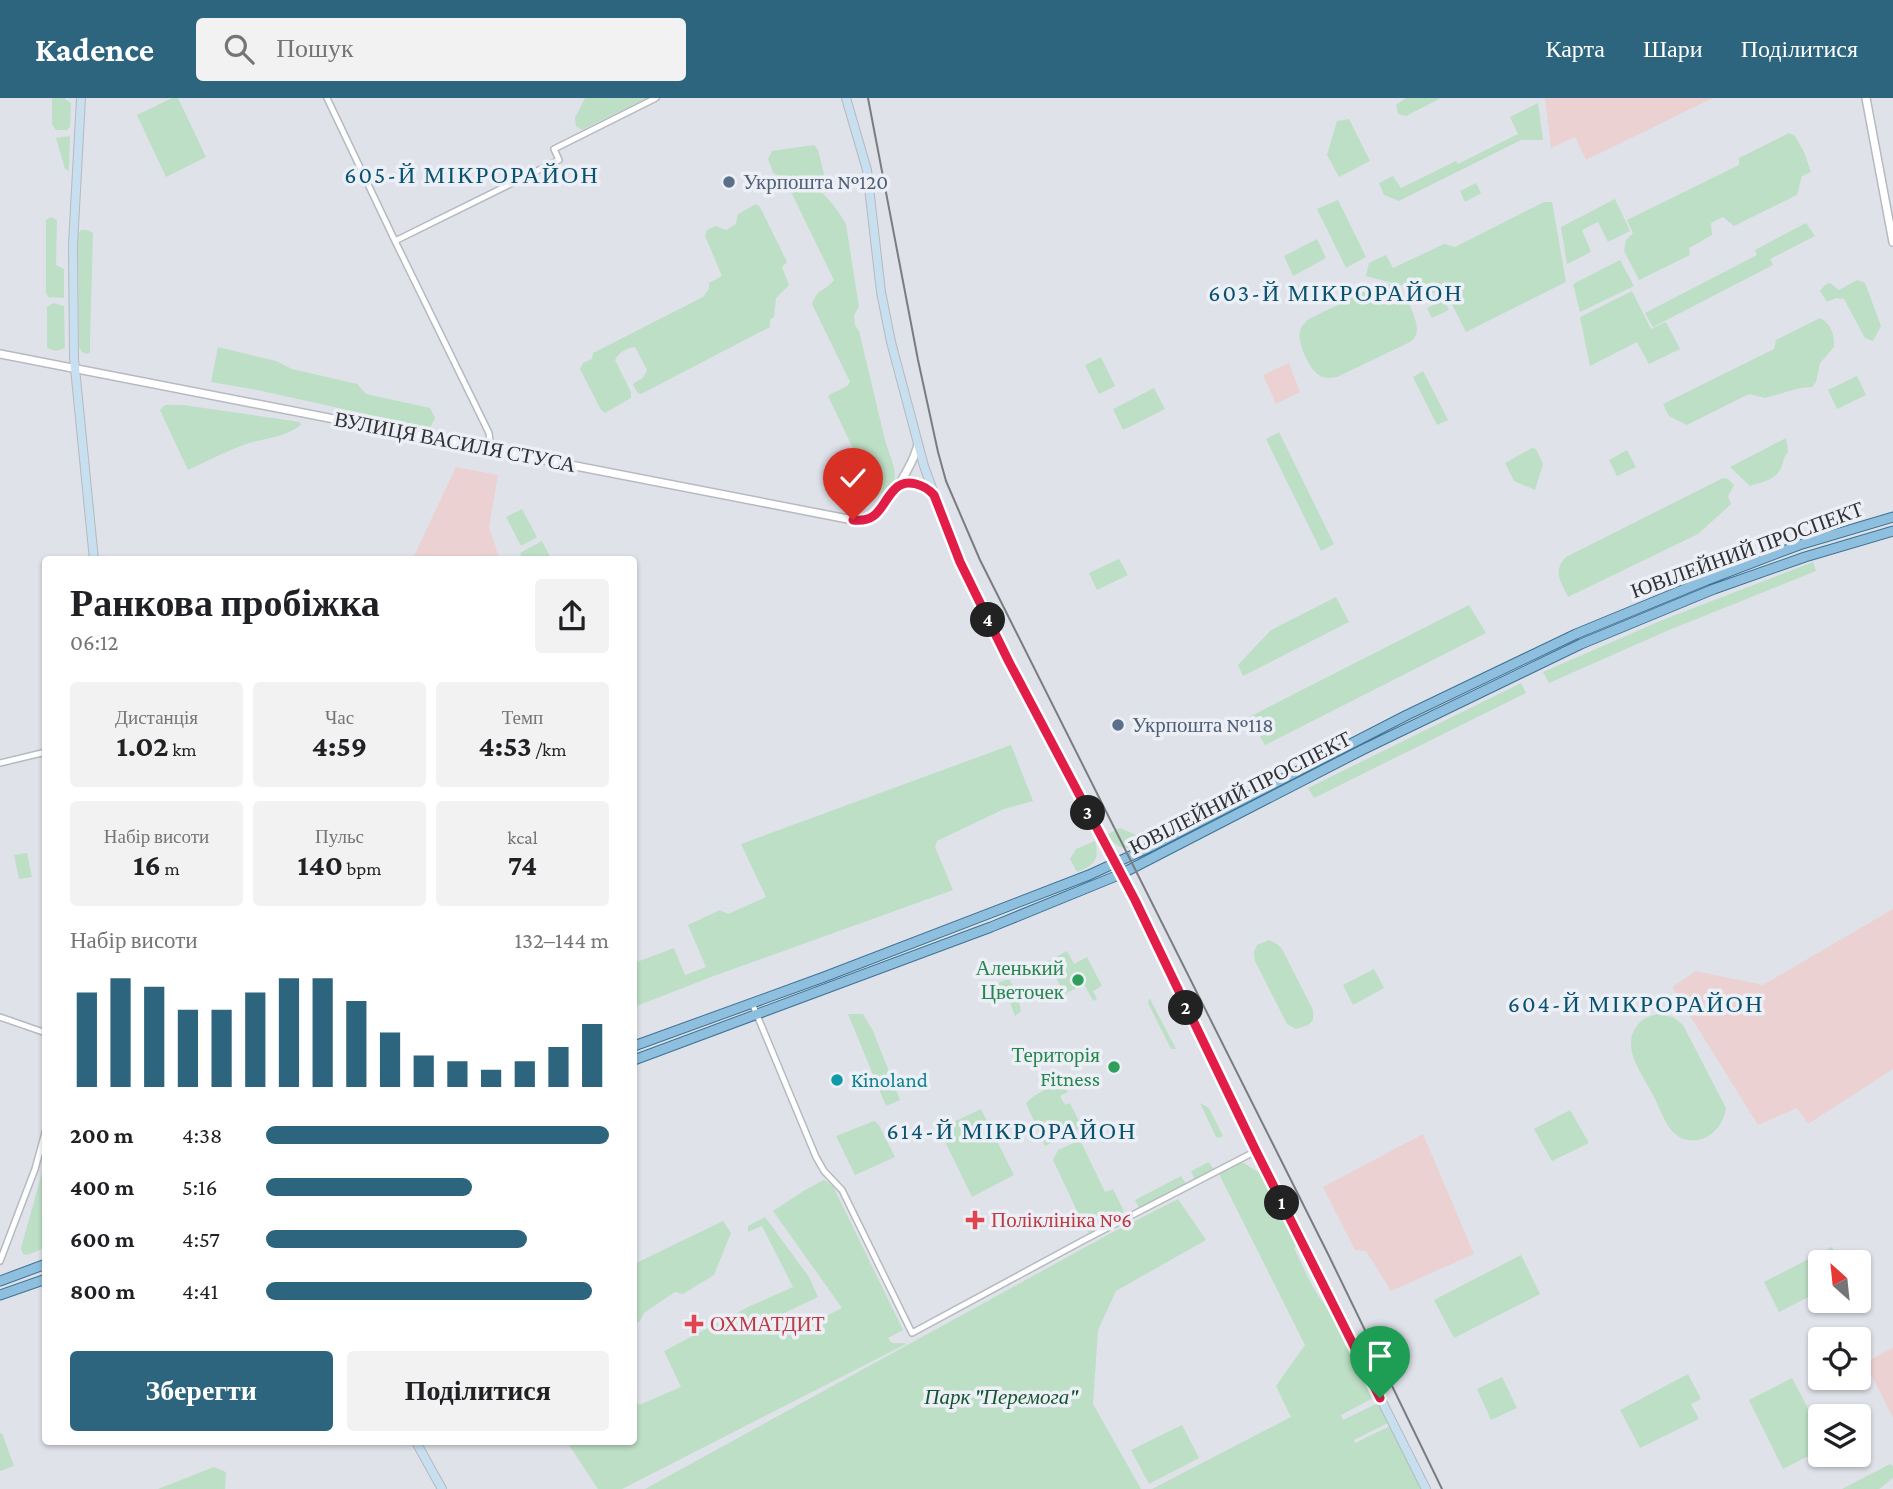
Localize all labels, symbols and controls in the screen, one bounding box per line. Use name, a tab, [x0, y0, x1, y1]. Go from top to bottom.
search box	[196, 18, 686, 81]
icon: search	[220, 30, 258, 68]
text: Kadence	[35, 31, 154, 68]
text: Пошук	[276, 34, 354, 63]
text: Карта	[1545, 35, 1605, 62]
text: Шари	[1643, 35, 1703, 62]
text: Поділитися	[1741, 35, 1858, 62]
district label: 605-Й МІКРОРАЙОН	[344, 161, 600, 188]
place label: Укрпошта №120	[743, 170, 888, 194]
marker: Укрпошта №120	[721, 174, 737, 190]
district label: 603-Й МІКРОРАЙОН	[1208, 279, 1464, 306]
street label: ВУЛИЦЯ ВАСИЛЯ СТУСА	[332, 407, 579, 477]
pin	[823, 448, 883, 520]
icon: check	[834, 459, 872, 497]
street label: ЮВІЛЕЙНИЙ ПРОСПЕКТ	[1627, 497, 1867, 603]
button: share	[535, 579, 609, 653]
text: Ранкова пробіжка	[70, 582, 380, 624]
pin: 4	[970, 602, 1006, 638]
text: 4	[982, 609, 993, 630]
text: 06:12	[70, 629, 119, 655]
text: Дистанція	[115, 707, 198, 728]
text: Час	[325, 707, 354, 728]
text: Темп	[502, 707, 543, 728]
place label: Укрпошта №118	[1132, 713, 1274, 737]
marker: Укрпошта №118	[1110, 717, 1126, 733]
street label: ЮВІЛЕЙНИЙ ПРОСПЕКТ	[1125, 726, 1355, 859]
text: 1.02	[117, 729, 169, 762]
text: 4:59	[312, 729, 367, 762]
text: 4:53	[479, 729, 532, 762]
text: km	[169, 739, 196, 760]
text: /km	[532, 739, 566, 760]
pin: 3	[1070, 796, 1106, 830]
text: 3	[1083, 802, 1092, 823]
text: Набір висоти	[104, 826, 209, 847]
text: Пульс	[315, 826, 364, 847]
text: kcal	[507, 827, 538, 848]
text: 16	[133, 848, 161, 881]
text: 140	[297, 848, 343, 881]
text: 74	[508, 848, 537, 881]
text: m	[161, 858, 180, 879]
text: bpm	[343, 858, 382, 879]
text: Набір висоти	[70, 927, 198, 953]
text: 132–144 m	[514, 927, 609, 953]
place label: Аленький Цветочек	[976, 956, 1065, 1004]
marker: Аленький Цветочек	[1070, 972, 1086, 988]
pin: 2	[1168, 990, 1204, 1026]
district label: 604-Й МІКРОРАЙОН	[1508, 990, 1764, 1017]
text: 2	[1181, 997, 1190, 1018]
place label: Територія Fitness	[1012, 1043, 1100, 1091]
marker: Територія Fitness	[1106, 1059, 1122, 1075]
place label: Kinoland	[851, 1068, 928, 1092]
marker: Kinoland	[829, 1072, 845, 1088]
district label: 614-Й МІКРОРАЙОН	[887, 1117, 1137, 1144]
text: 200 m	[70, 1122, 134, 1148]
text: 4:38	[182, 1122, 222, 1148]
text: 400 m	[70, 1174, 134, 1200]
text: 5:16	[182, 1174, 217, 1200]
pin: 1	[1264, 1186, 1300, 1220]
text: 1	[1278, 1192, 1285, 1213]
place label: Поліклініка №6	[991, 1208, 1132, 1232]
marker: Поліклініка №6	[965, 1210, 985, 1230]
text: 600 m	[70, 1226, 134, 1252]
text: 4:57	[182, 1226, 220, 1252]
north arrow	[1808, 1250, 1871, 1312]
map controls	[1808, 1250, 1871, 1467]
text: 800 m	[70, 1278, 135, 1304]
text: 4:41	[182, 1278, 218, 1304]
place label: ОХМАТДИТ	[710, 1312, 825, 1336]
marker: ОХМАТДИТ	[684, 1314, 704, 1334]
pin	[1350, 1326, 1410, 1398]
button: locate	[1808, 1327, 1871, 1390]
icon: arrive	[1361, 1337, 1399, 1375]
button: Зберегти	[70, 1351, 333, 1431]
button: Поділитися	[347, 1351, 609, 1431]
park label: Парк "Перемога"	[923, 1385, 1079, 1409]
button: layers	[1808, 1404, 1871, 1467]

